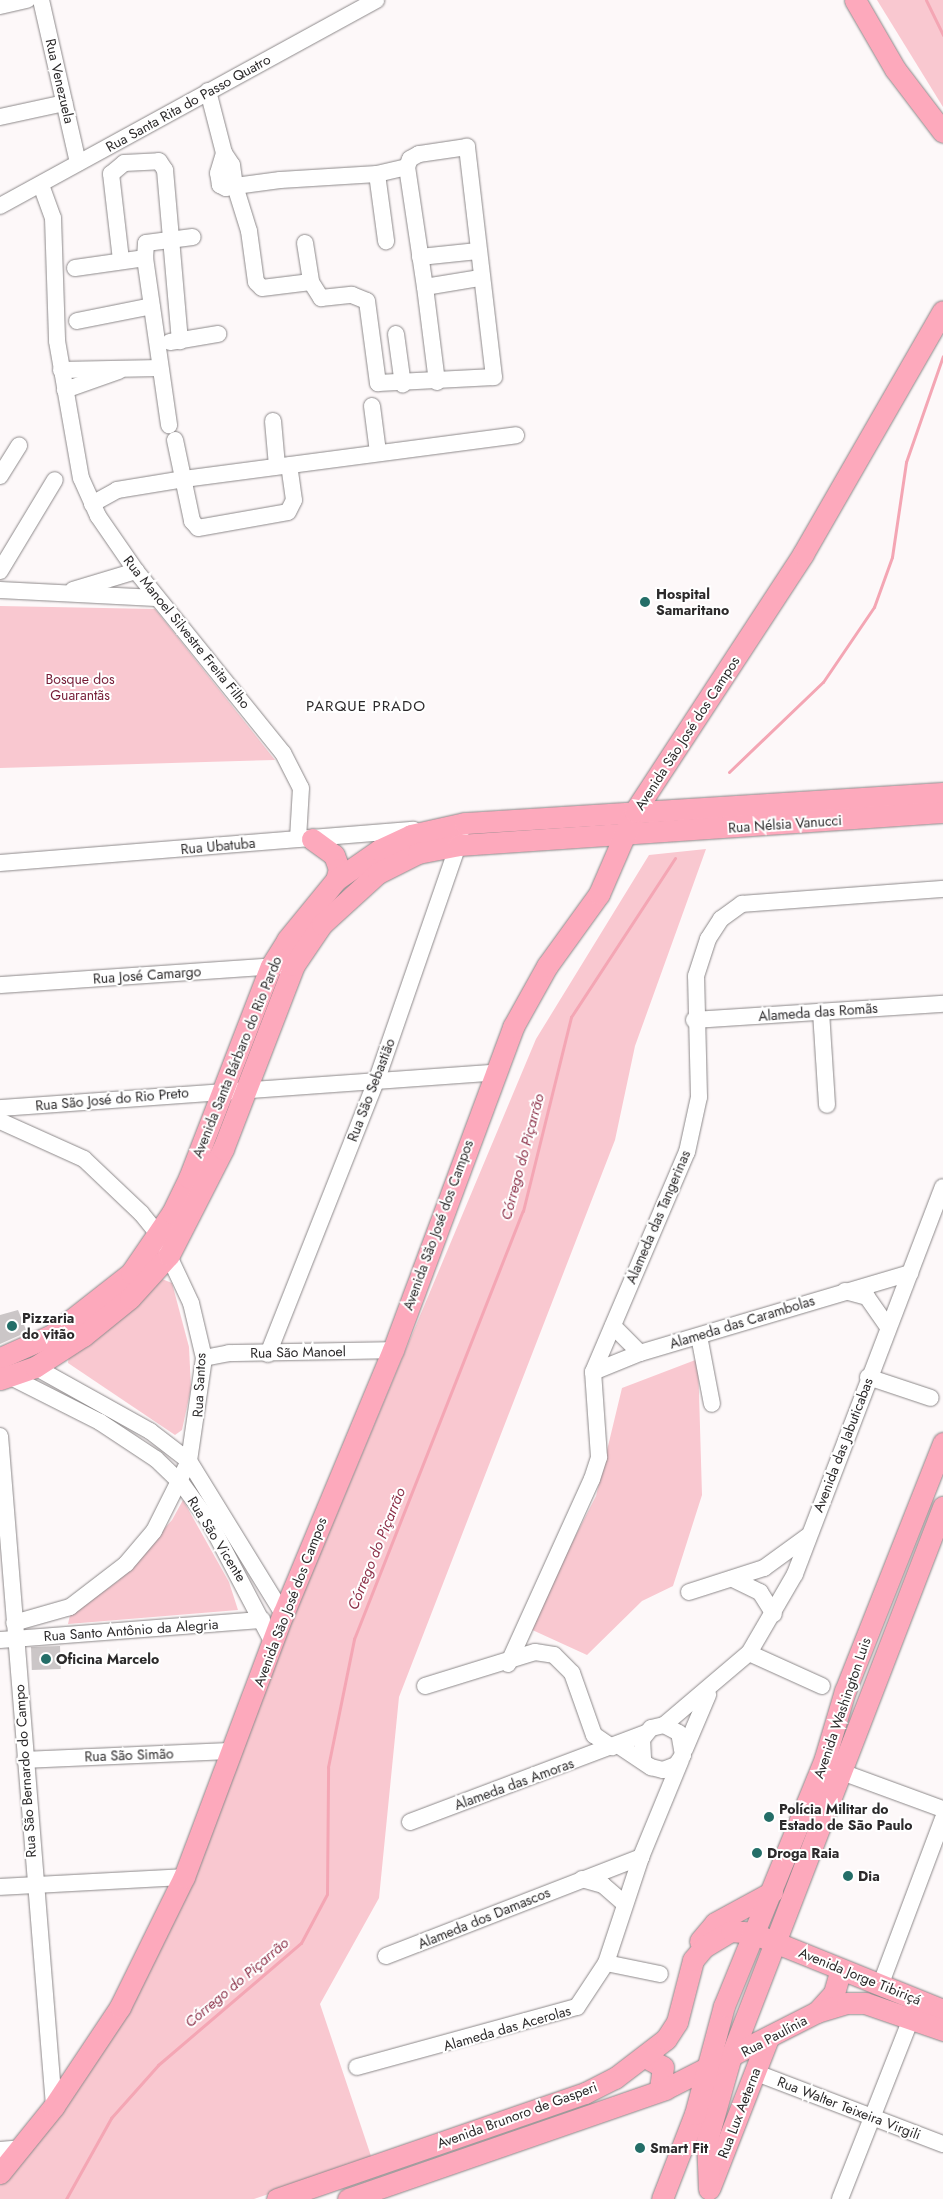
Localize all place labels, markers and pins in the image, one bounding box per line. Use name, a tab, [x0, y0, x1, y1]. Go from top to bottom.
place label: Hospital Samaritano	[656, 586, 729, 618]
marker: Hospital Samaritano	[638, 595, 652, 609]
place label: Pizzaria do vitão	[22, 1310, 75, 1342]
marker: Pizzaria do vitão	[6, 1320, 18, 1332]
place label: Oficina Marcelo	[56, 1651, 159, 1667]
marker: Oficina Marcelo	[40, 1653, 52, 1665]
place label: Polícia Militar do Estado de São Paulo	[779, 1801, 913, 1834]
marker: Polícia Militar do Estado de São Paulo	[763, 1811, 775, 1823]
place label: Droga Raia	[767, 1845, 839, 1861]
marker: Droga Raia	[751, 1847, 763, 1859]
place label: Dia	[858, 1868, 880, 1884]
marker: Dia	[842, 1870, 854, 1882]
place label: Smart Fit	[650, 2140, 708, 2156]
marker: Smart Fit	[634, 2142, 646, 2154]

